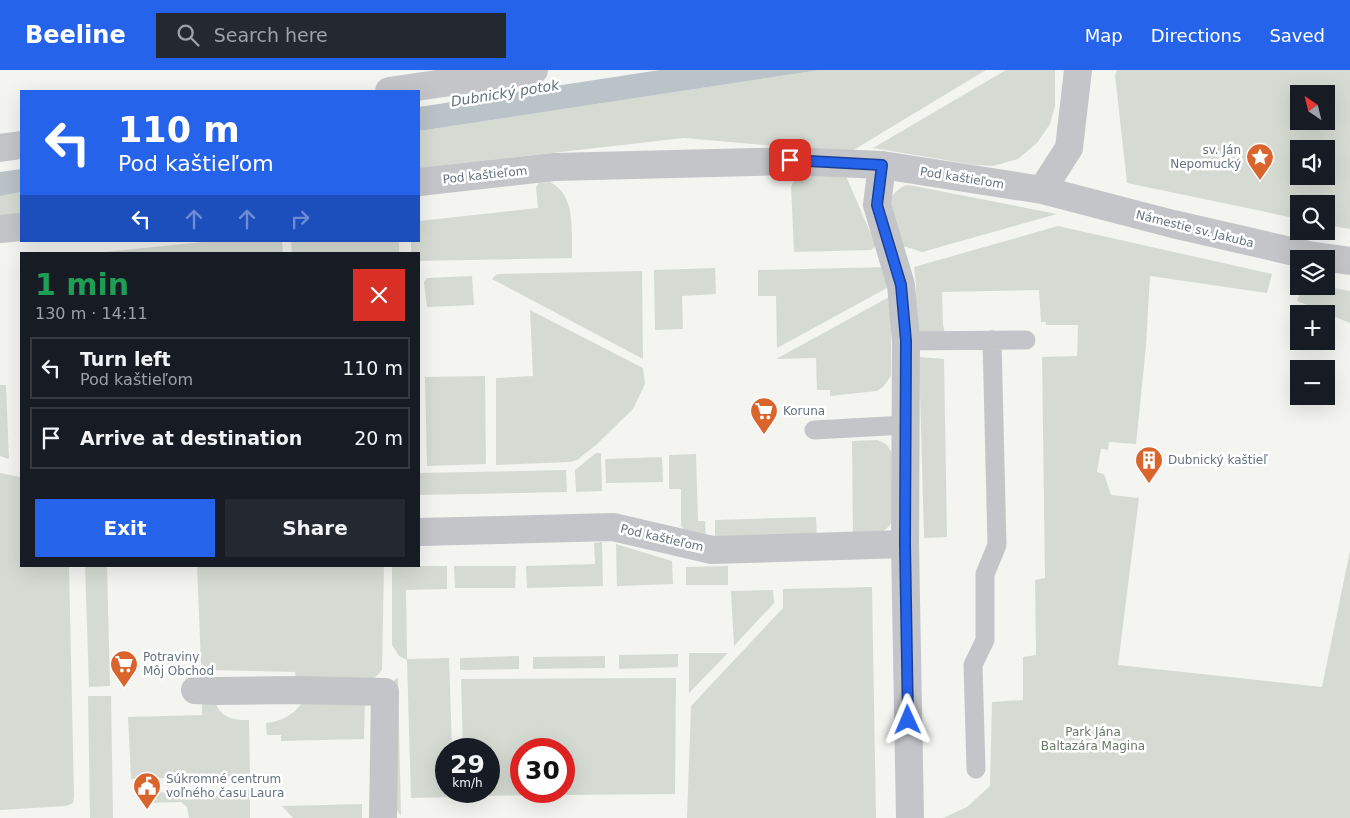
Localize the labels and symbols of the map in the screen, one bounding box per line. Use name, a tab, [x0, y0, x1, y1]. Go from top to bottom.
water label: Dubnický potok	[450, 76, 561, 109]
north arrow	[1290, 85, 1335, 130]
pin	[769, 139, 811, 181]
place icon: sv. Ján Nepomucký	[1245, 142, 1275, 181]
place label: sv. Ján Nepomucký	[1170, 143, 1241, 171]
street label: Pod kaštieľom	[442, 164, 528, 186]
street label: Pod kaštieľom	[919, 164, 1005, 192]
street label: Námestie sv. Jakuba	[1135, 208, 1255, 250]
supermarket icon: Koruna	[749, 396, 779, 435]
place label: Koruna	[783, 404, 825, 418]
building icon: Dubnický kaštieľ	[1134, 445, 1164, 484]
place label: Dubnický kaštieľ	[1168, 453, 1268, 467]
street label: Pod kaštieľom	[619, 522, 705, 554]
supermarket icon: Potraviny Môj Obchod	[109, 649, 139, 688]
place label: Potraviny Môj Obchod	[143, 650, 214, 678]
position arrow	[881, 693, 933, 745]
park label: Park Jána Baltazára Magina	[1041, 725, 1145, 753]
speed limit sign: 30	[510, 738, 575, 803]
public building icon: Súkromné centrum voľného času Laura	[132, 771, 162, 810]
place label: Súkromné centrum voľného času Laura	[166, 772, 284, 800]

